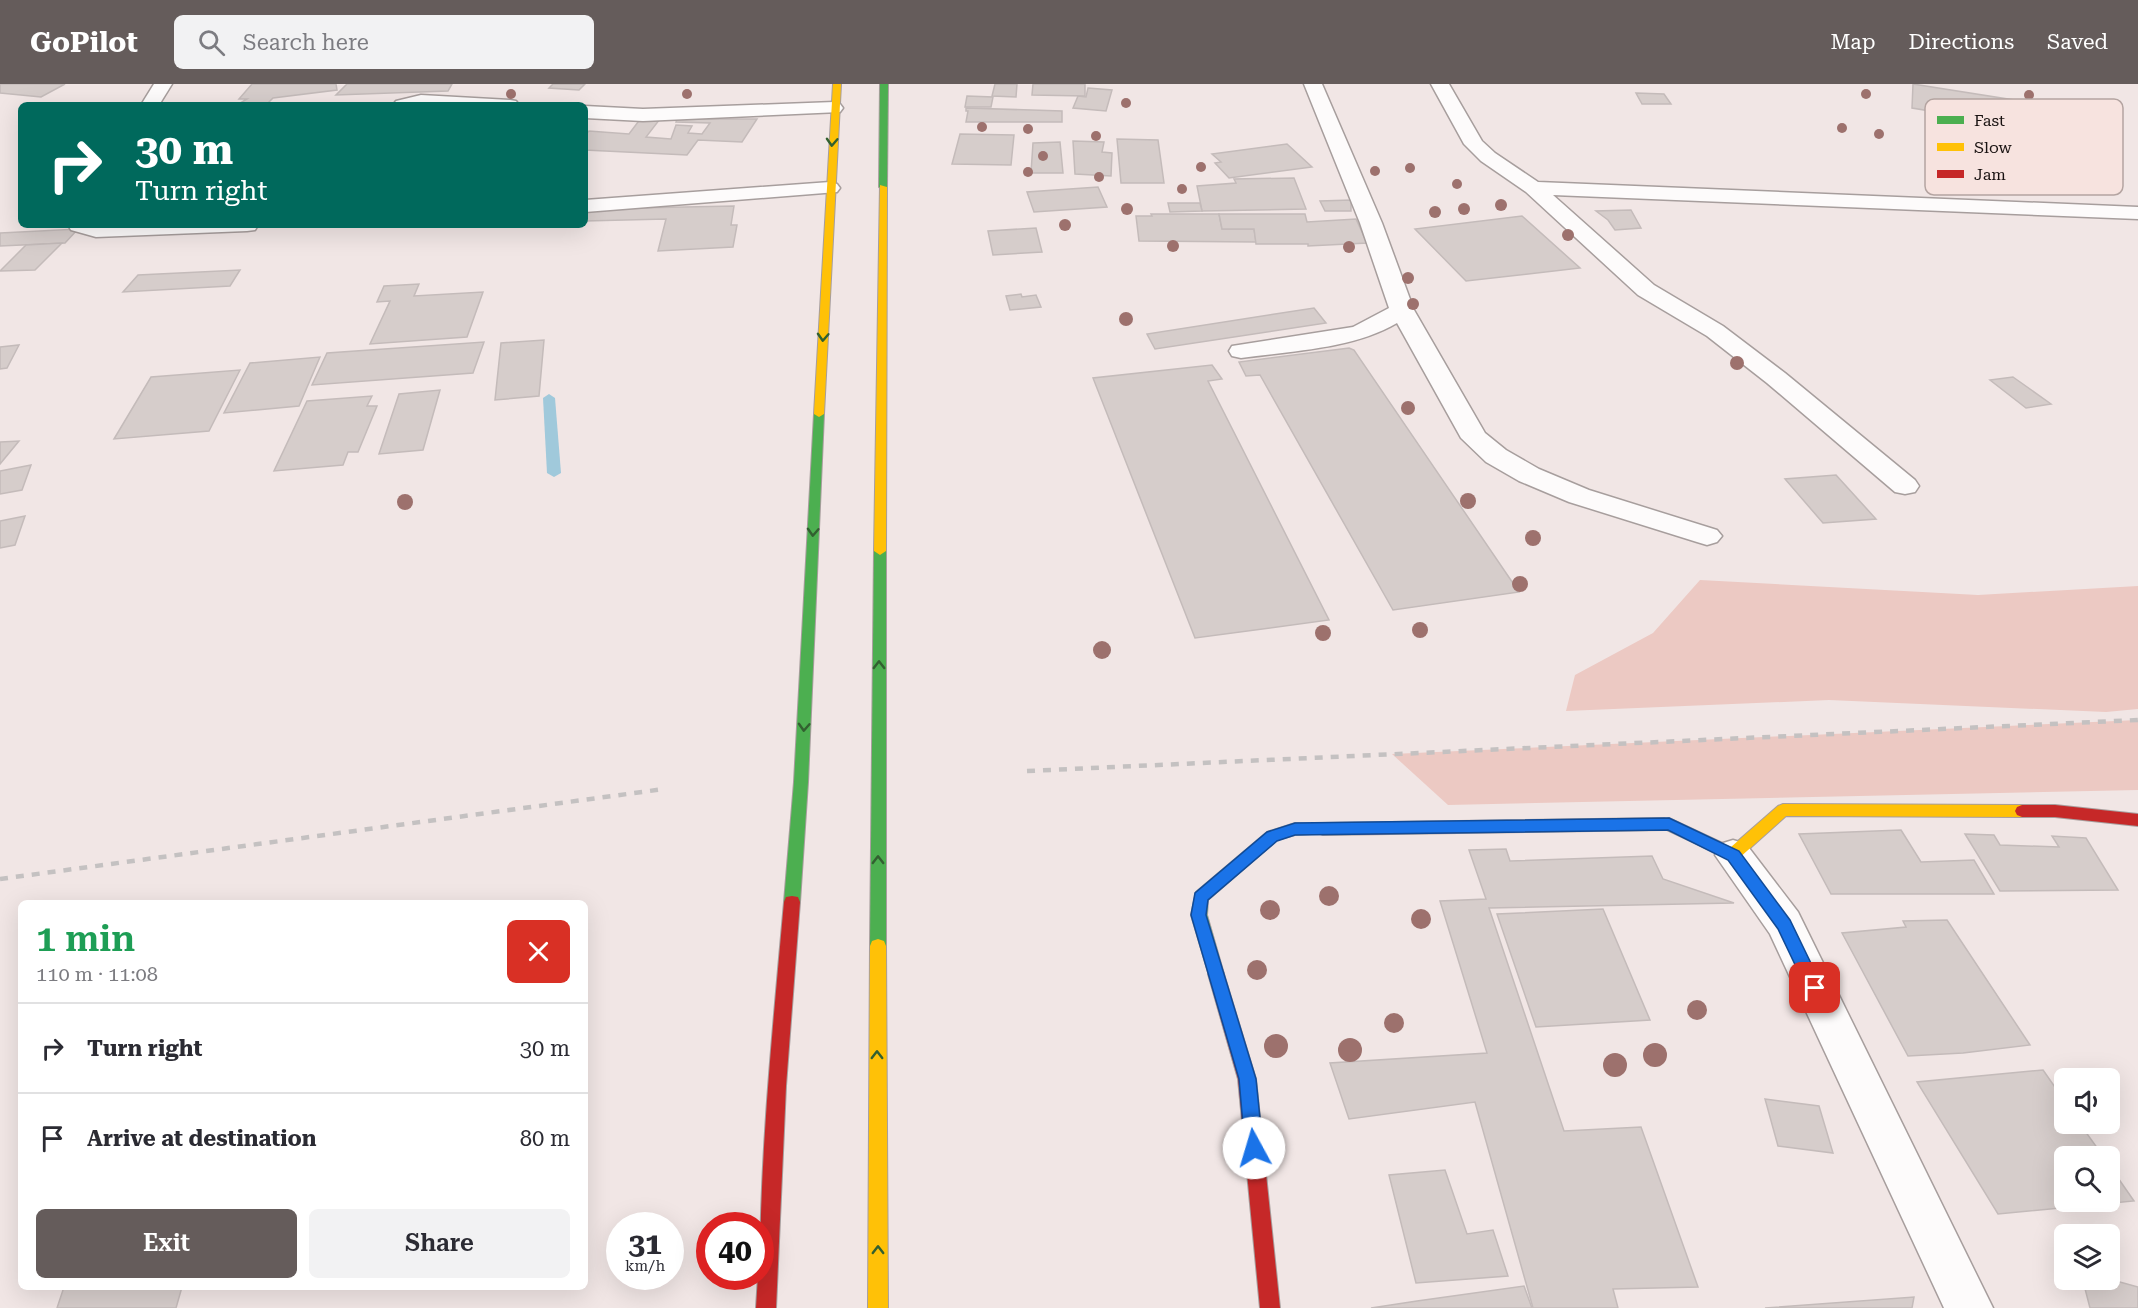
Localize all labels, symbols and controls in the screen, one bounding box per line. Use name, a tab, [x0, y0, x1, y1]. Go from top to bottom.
search box	[174, 15, 594, 69]
text: GoPilot	[30, 26, 138, 59]
icon: search	[195, 26, 228, 59]
text: Search here	[243, 30, 369, 55]
text: Map	[1831, 30, 1875, 54]
text: Directions	[1908, 30, 2014, 54]
text: Saved	[2047, 30, 2108, 54]
legend	[1925, 99, 2123, 195]
text: Fast	[1974, 111, 2005, 130]
text: 30 m	[135, 125, 233, 174]
icon: right	[36, 126, 114, 204]
one-way arrow	[826, 138, 839, 147]
text: Slow	[1974, 138, 2012, 157]
text: Jam	[1974, 165, 2006, 184]
text: Turn right	[135, 175, 268, 207]
one-way arrow	[817, 333, 830, 342]
one-way arrow	[807, 527, 820, 536]
one-way arrow	[873, 660, 885, 669]
one-way arrow	[797, 722, 810, 731]
one-way arrow	[872, 855, 884, 864]
text: 1 min	[36, 918, 135, 960]
button: close	[507, 920, 570, 983]
text: 110 m · 11:08	[36, 962, 158, 986]
pin	[1789, 962, 1840, 1013]
icon: arrive	[1798, 971, 1831, 1004]
icon: right	[36, 1032, 69, 1065]
text: Turn right	[87, 1036, 202, 1061]
text: 30 m	[520, 1036, 570, 1061]
one-way arrow	[871, 1050, 883, 1059]
map controls	[2054, 1068, 2120, 1290]
button: sound	[2054, 1068, 2120, 1134]
position arrow	[1222, 1116, 1286, 1180]
icon: arrive	[36, 1122, 69, 1155]
text: Arrive at destination	[87, 1126, 316, 1151]
text: 80 m	[520, 1126, 570, 1151]
button: search	[2054, 1146, 2120, 1212]
button: Exit	[36, 1209, 297, 1278]
button: Share	[309, 1209, 570, 1278]
speed limit sign: 40	[696, 1212, 774, 1290]
button: layers	[2054, 1224, 2120, 1290]
text: 31	[628, 1226, 662, 1261]
one-way arrow	[872, 1245, 884, 1254]
text: km/h	[625, 1257, 665, 1275]

